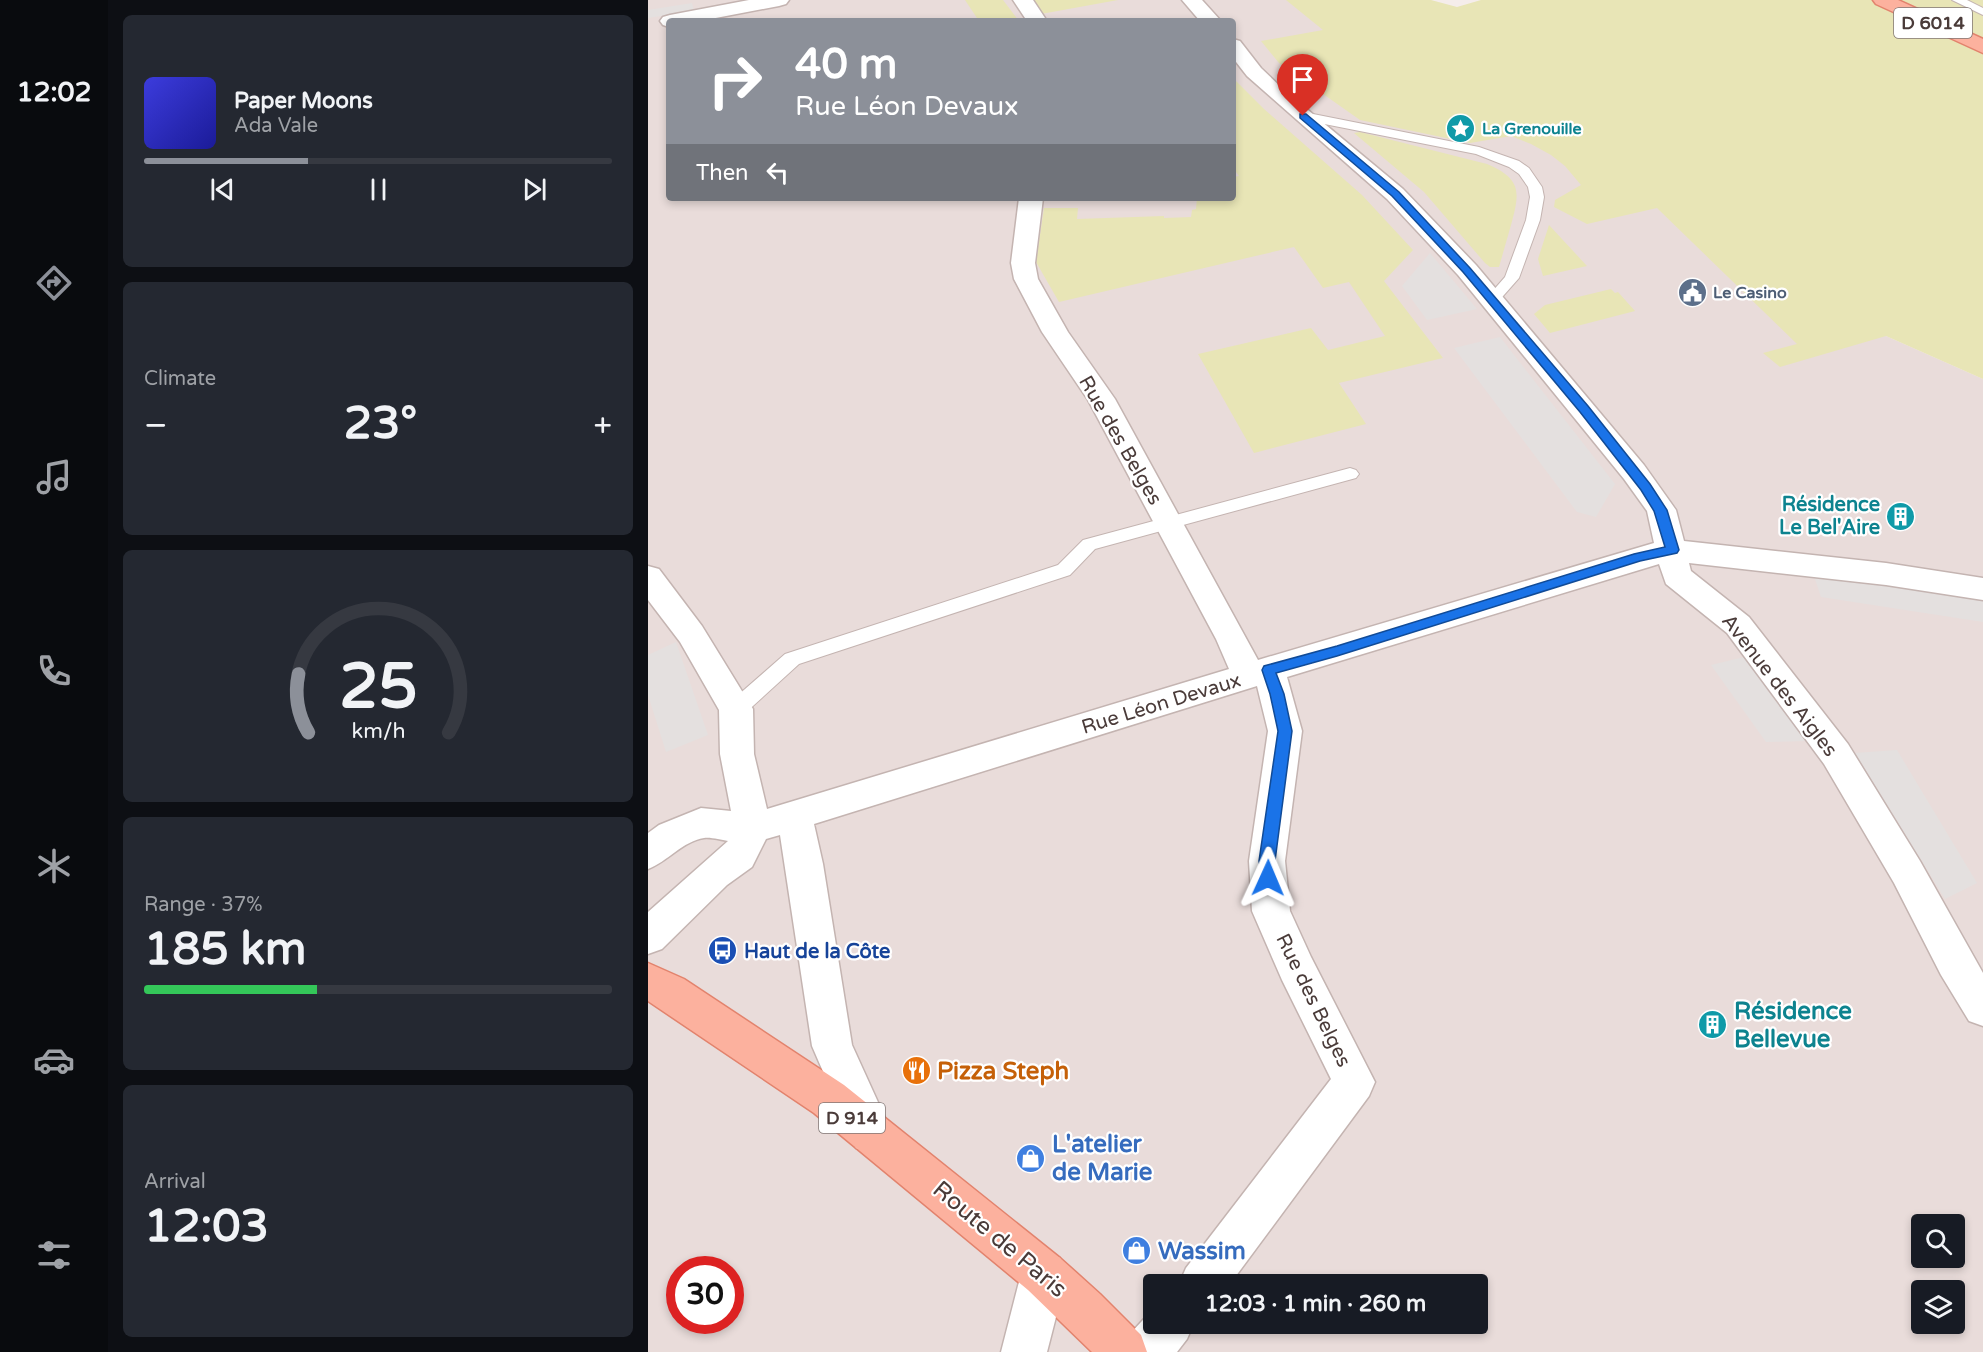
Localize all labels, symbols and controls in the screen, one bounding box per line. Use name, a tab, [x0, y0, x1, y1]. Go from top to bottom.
road number: D 6014	[1894, 8, 1972, 38]
text: 40 m	[795, 39, 897, 90]
icon: right	[696, 42, 774, 120]
pin	[1277, 54, 1328, 116]
icon: arrive	[1286, 63, 1319, 96]
text: 12:02	[17, 76, 91, 109]
text: Paper Moons	[234, 88, 373, 114]
text: Rue Léon Devaux	[795, 90, 1019, 123]
place icon: La Grenouille	[1445, 112, 1477, 144]
text: Ada Vale	[234, 114, 318, 138]
place label: La Grenouille	[1482, 119, 1582, 139]
icon: left	[761, 156, 794, 189]
text: Then	[696, 160, 749, 186]
icon: previous	[206, 173, 239, 206]
icon: pause	[362, 173, 395, 206]
icon: next	[518, 173, 551, 206]
icon: directions	[33, 262, 75, 304]
public building icon: Le Casino	[1676, 276, 1708, 308]
place label: Le Casino	[1713, 283, 1787, 303]
text: Climate	[144, 367, 216, 391]
street label: Rue des Belges	[1073, 372, 1167, 509]
text: 23°	[344, 397, 417, 451]
text: −	[144, 406, 168, 445]
text: +	[593, 406, 612, 445]
icon: music	[33, 456, 75, 498]
place label: Résidence Le Bel'Aire	[1779, 493, 1880, 540]
building icon: Résidence Le Bel'Aire	[1885, 500, 1917, 532]
street label: Avenue des Aigles	[1716, 610, 1842, 761]
icon: phone	[33, 650, 75, 692]
text: 25	[339, 650, 417, 725]
street label: Rue Léon Devaux	[1079, 668, 1244, 740]
text: km/h	[351, 718, 405, 744]
icon: climate	[33, 845, 75, 887]
position arrow	[1236, 846, 1300, 910]
text: Range · 37%	[144, 893, 263, 917]
text: 185 km	[144, 923, 306, 977]
street label: Rue des Belges	[1270, 930, 1356, 1071]
bus stop icon: Haut de la Côte	[707, 935, 739, 967]
place label: Haut de la Côte	[744, 940, 890, 964]
place label: Résidence Bellevue	[1734, 997, 1852, 1054]
building icon: Résidence Bellevue	[1697, 1009, 1729, 1041]
icon: car	[33, 1039, 75, 1081]
restaurant icon: Pizza Steph	[900, 1055, 932, 1087]
place label: Pizza Steph	[937, 1057, 1069, 1086]
road number: D 914	[819, 1103, 885, 1133]
place label: L'atelier de Marie	[1052, 1130, 1153, 1187]
shop icon: L'atelier de Marie	[1015, 1142, 1047, 1174]
text: Arrival	[144, 1170, 206, 1194]
street label: Route de Paris	[927, 1175, 1072, 1304]
text: 12:03	[144, 1200, 269, 1254]
map controls	[1911, 1214, 1965, 1334]
button: search	[1911, 1214, 1965, 1268]
icon: filters	[33, 1234, 75, 1276]
shop icon: Wassim	[1121, 1235, 1153, 1267]
place label: Wassim	[1158, 1237, 1246, 1266]
speed limit sign: 30	[666, 1256, 744, 1334]
button: layers	[1911, 1280, 1965, 1334]
text: 12:03 · 1 min · 260 m	[1205, 1291, 1426, 1317]

